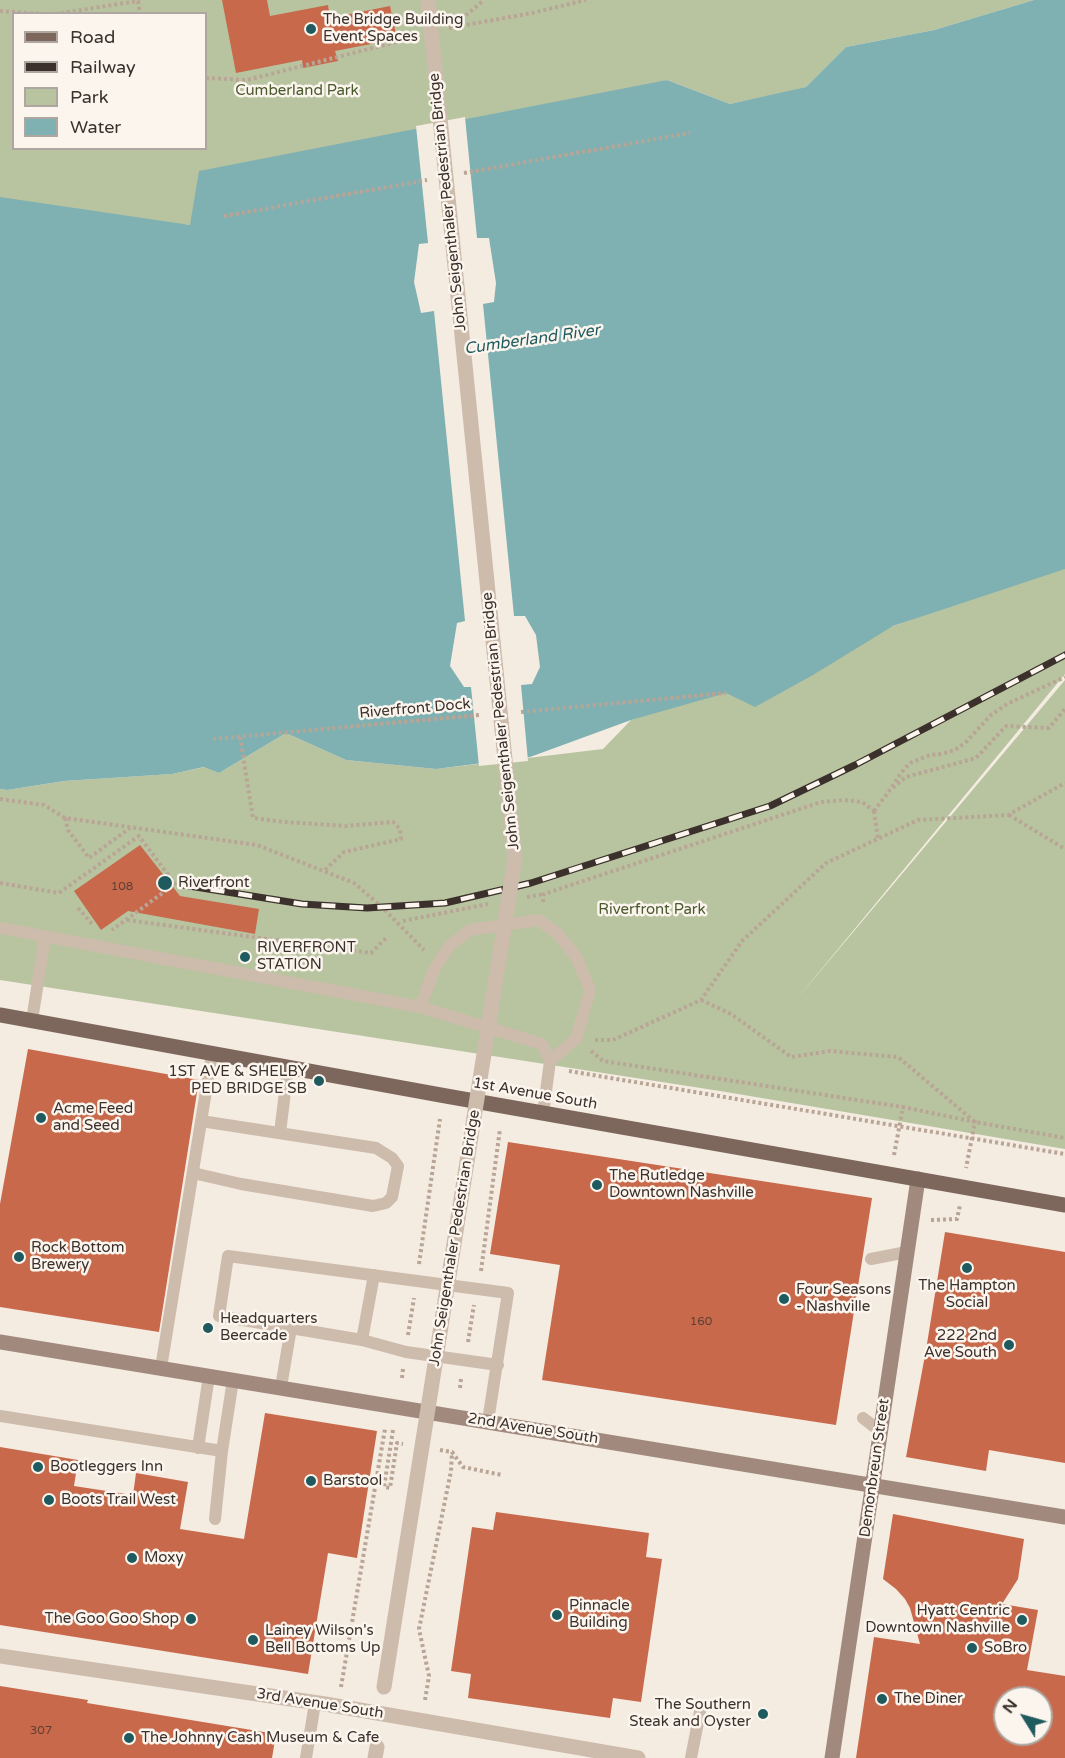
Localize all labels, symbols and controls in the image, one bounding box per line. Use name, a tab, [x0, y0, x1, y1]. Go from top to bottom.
place label: The Bridge Building Event Spaces	[323, 11, 463, 46]
legend	[12, 12, 207, 150]
marker: The Bridge Building Event Spaces	[304, 22, 318, 36]
text: Road	[70, 26, 115, 48]
text: Railway	[70, 56, 136, 78]
street label: John Seigenthaler Pedestrian Bridge	[426, 72, 470, 332]
park label: Cumberland Park	[235, 82, 359, 100]
text: Park	[70, 86, 108, 108]
text: Water	[70, 116, 121, 138]
water label: Cumberland River	[463, 321, 601, 359]
street label: John Seigenthaler Pedestrian Bridge	[479, 591, 523, 851]
street label: Riverfront Dock	[359, 695, 471, 723]
marker: Riverfront	[156, 874, 174, 892]
place label: Riverfront	[178, 874, 250, 892]
house number: 108	[111, 880, 133, 894]
park label: Riverfront Park	[598, 901, 706, 919]
place label: RIVERFRONT STATION	[257, 939, 356, 974]
marker: RIVERFRONT STATION	[238, 950, 252, 964]
place label: 1ST AVE & SHELBY PED BRIDGE SB	[168, 1063, 307, 1098]
marker: 1ST AVE & SHELBY PED BRIDGE SB	[312, 1074, 326, 1088]
street label: 1st Avenue South	[471, 1074, 599, 1114]
place label: Acme Feed and Seed	[53, 1100, 133, 1135]
street label: John Seigenthaler Pedestrian Bridge	[426, 1109, 484, 1367]
marker: Acme Feed and Seed	[34, 1111, 48, 1125]
place label: The Rutledge Downtown Nashville	[609, 1167, 754, 1202]
marker: The Rutledge Downtown Nashville	[590, 1178, 604, 1192]
place label: Rock Bottom Brewery	[31, 1239, 124, 1274]
marker: Rock Bottom Brewery	[12, 1250, 26, 1264]
marker: The Hampton Social	[960, 1261, 974, 1275]
place label: The Hampton Social	[918, 1277, 1016, 1312]
place label: Four Seasons - Nashville	[796, 1281, 891, 1316]
marker: Four Seasons - Nashville	[777, 1292, 791, 1306]
place label: Headquarters Beercade	[220, 1310, 317, 1345]
house number: 160	[690, 1315, 712, 1329]
marker: Headquarters Beercade	[201, 1321, 215, 1335]
place label: 222 2nd Ave South	[924, 1327, 997, 1362]
marker: 222 2nd Ave South	[1002, 1338, 1016, 1352]
street label: Demonbreun Street	[856, 1397, 894, 1539]
street label: 2nd Avenue South	[466, 1410, 600, 1448]
place label: Bootleggers Inn	[50, 1458, 163, 1476]
marker: Bootleggers Inn	[31, 1460, 45, 1474]
place label: Barstool	[323, 1472, 382, 1490]
marker: Barstool	[304, 1474, 318, 1488]
place label: Boots Trail West	[61, 1491, 176, 1509]
marker: Boots Trail West	[42, 1493, 56, 1507]
place label: Moxy	[144, 1549, 184, 1567]
marker: Moxy	[125, 1551, 139, 1565]
place label: Pinnacle Building	[569, 1597, 630, 1632]
place label: Hyatt Centric Downtown Nashville	[865, 1602, 1010, 1637]
marker: Pinnacle Building	[550, 1608, 564, 1622]
place label: The Goo Goo Shop	[45, 1610, 179, 1628]
marker: The Goo Goo Shop	[184, 1612, 198, 1626]
marker: Hyatt Centric Downtown Nashville	[1015, 1613, 1029, 1627]
place label: Lainey Wilson's Bell Bottoms Up	[265, 1622, 380, 1657]
marker: Lainey Wilson's Bell Bottoms Up	[246, 1633, 260, 1647]
place label: SoBro	[984, 1639, 1027, 1657]
marker: SoBro	[965, 1641, 979, 1655]
street label: 3rd Avenue South	[255, 1685, 385, 1723]
north arrow	[993, 1686, 1053, 1746]
place label: The Diner	[894, 1690, 963, 1708]
marker: The Diner	[875, 1692, 889, 1706]
text: N	[998, 1695, 1022, 1718]
place label: The Southern Steak and Oyster	[629, 1696, 751, 1731]
marker: The Southern Steak and Oyster	[756, 1707, 770, 1721]
house number: 307	[30, 1724, 52, 1738]
place label: The Johnny Cash Museum & Cafe	[141, 1729, 379, 1747]
marker: The Johnny Cash Museum & Cafe	[122, 1731, 136, 1745]

